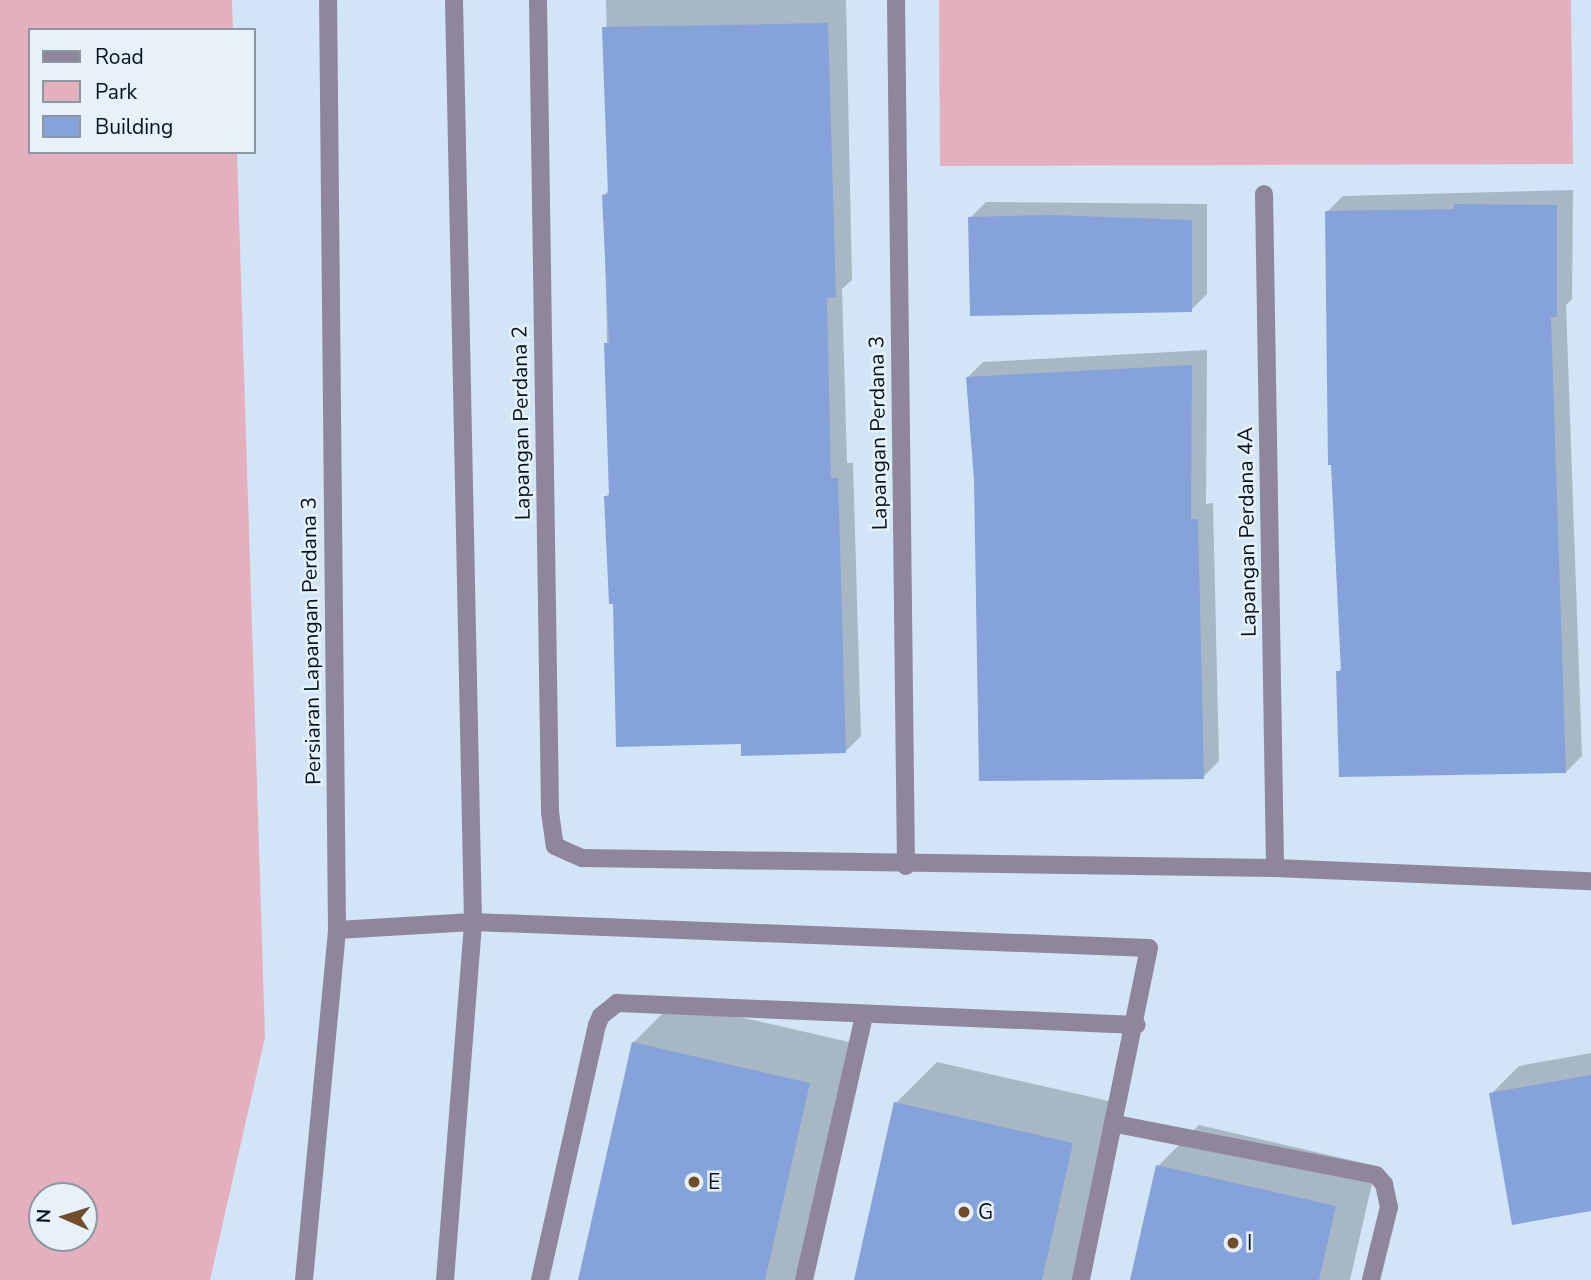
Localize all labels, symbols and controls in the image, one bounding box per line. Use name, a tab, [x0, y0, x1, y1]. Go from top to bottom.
legend	[28, 28, 256, 154]
text: Road	[95, 43, 144, 71]
text: Park	[95, 78, 137, 106]
text: Building	[95, 113, 173, 141]
street label: Lapangan Perdana 2	[507, 326, 535, 520]
street label: Lapangan Perdana 3	[864, 336, 892, 530]
street label: Lapangan Perdana 4A	[1233, 427, 1261, 637]
street label: Persiaran Lapangan Perdana 3	[296, 497, 326, 785]
place label: E	[708, 1169, 720, 1195]
marker: E	[686, 1174, 702, 1190]
north arrow	[28, 1182, 98, 1252]
place label: G	[978, 1199, 993, 1225]
marker: G	[956, 1204, 972, 1220]
text: N	[31, 1208, 57, 1224]
place label: I	[1247, 1230, 1252, 1256]
marker: I	[1225, 1235, 1241, 1251]

